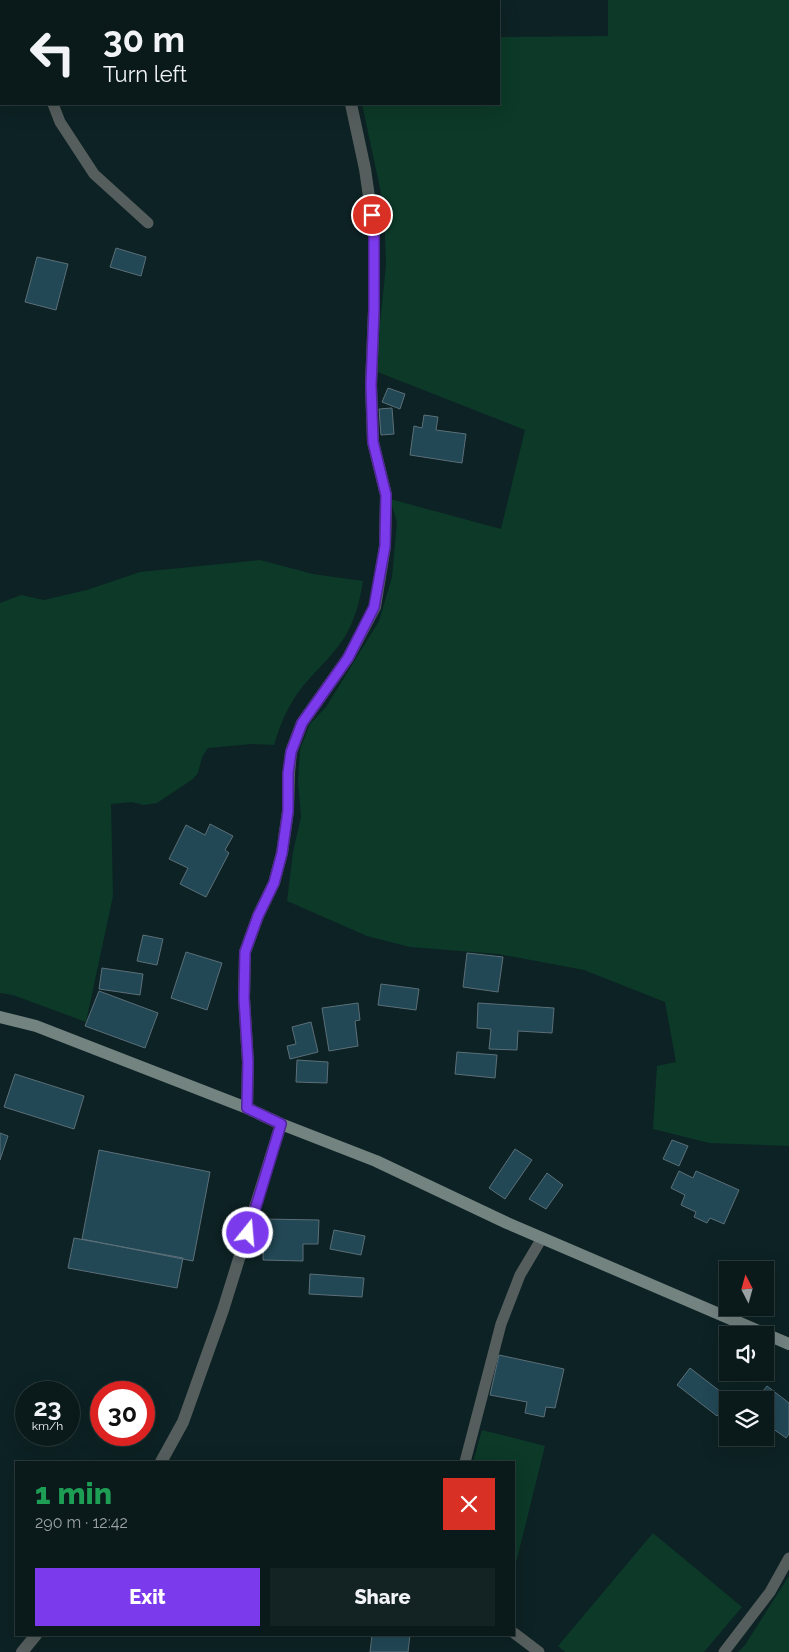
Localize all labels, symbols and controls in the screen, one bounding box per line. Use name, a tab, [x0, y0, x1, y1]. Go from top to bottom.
text: 30 m	[103, 19, 185, 60]
icon: left	[20, 20, 85, 85]
text: Turn left	[103, 61, 187, 87]
pin	[351, 194, 393, 236]
icon: arrive	[358, 201, 386, 229]
position arrow	[221, 1206, 273, 1258]
north arrow	[719, 1261, 774, 1316]
map controls	[719, 1261, 774, 1446]
button: sound	[719, 1326, 774, 1381]
speed limit sign: 30	[90, 1381, 155, 1446]
button: layers	[719, 1391, 774, 1446]
text: 23	[33, 1392, 62, 1422]
text: km/h	[32, 1419, 63, 1433]
text: 1 min	[35, 1476, 112, 1511]
button: close	[443, 1478, 495, 1530]
text: 290 m · 12:42	[35, 1513, 128, 1532]
button: Exit	[35, 1568, 260, 1626]
button: Share	[270, 1568, 495, 1626]

